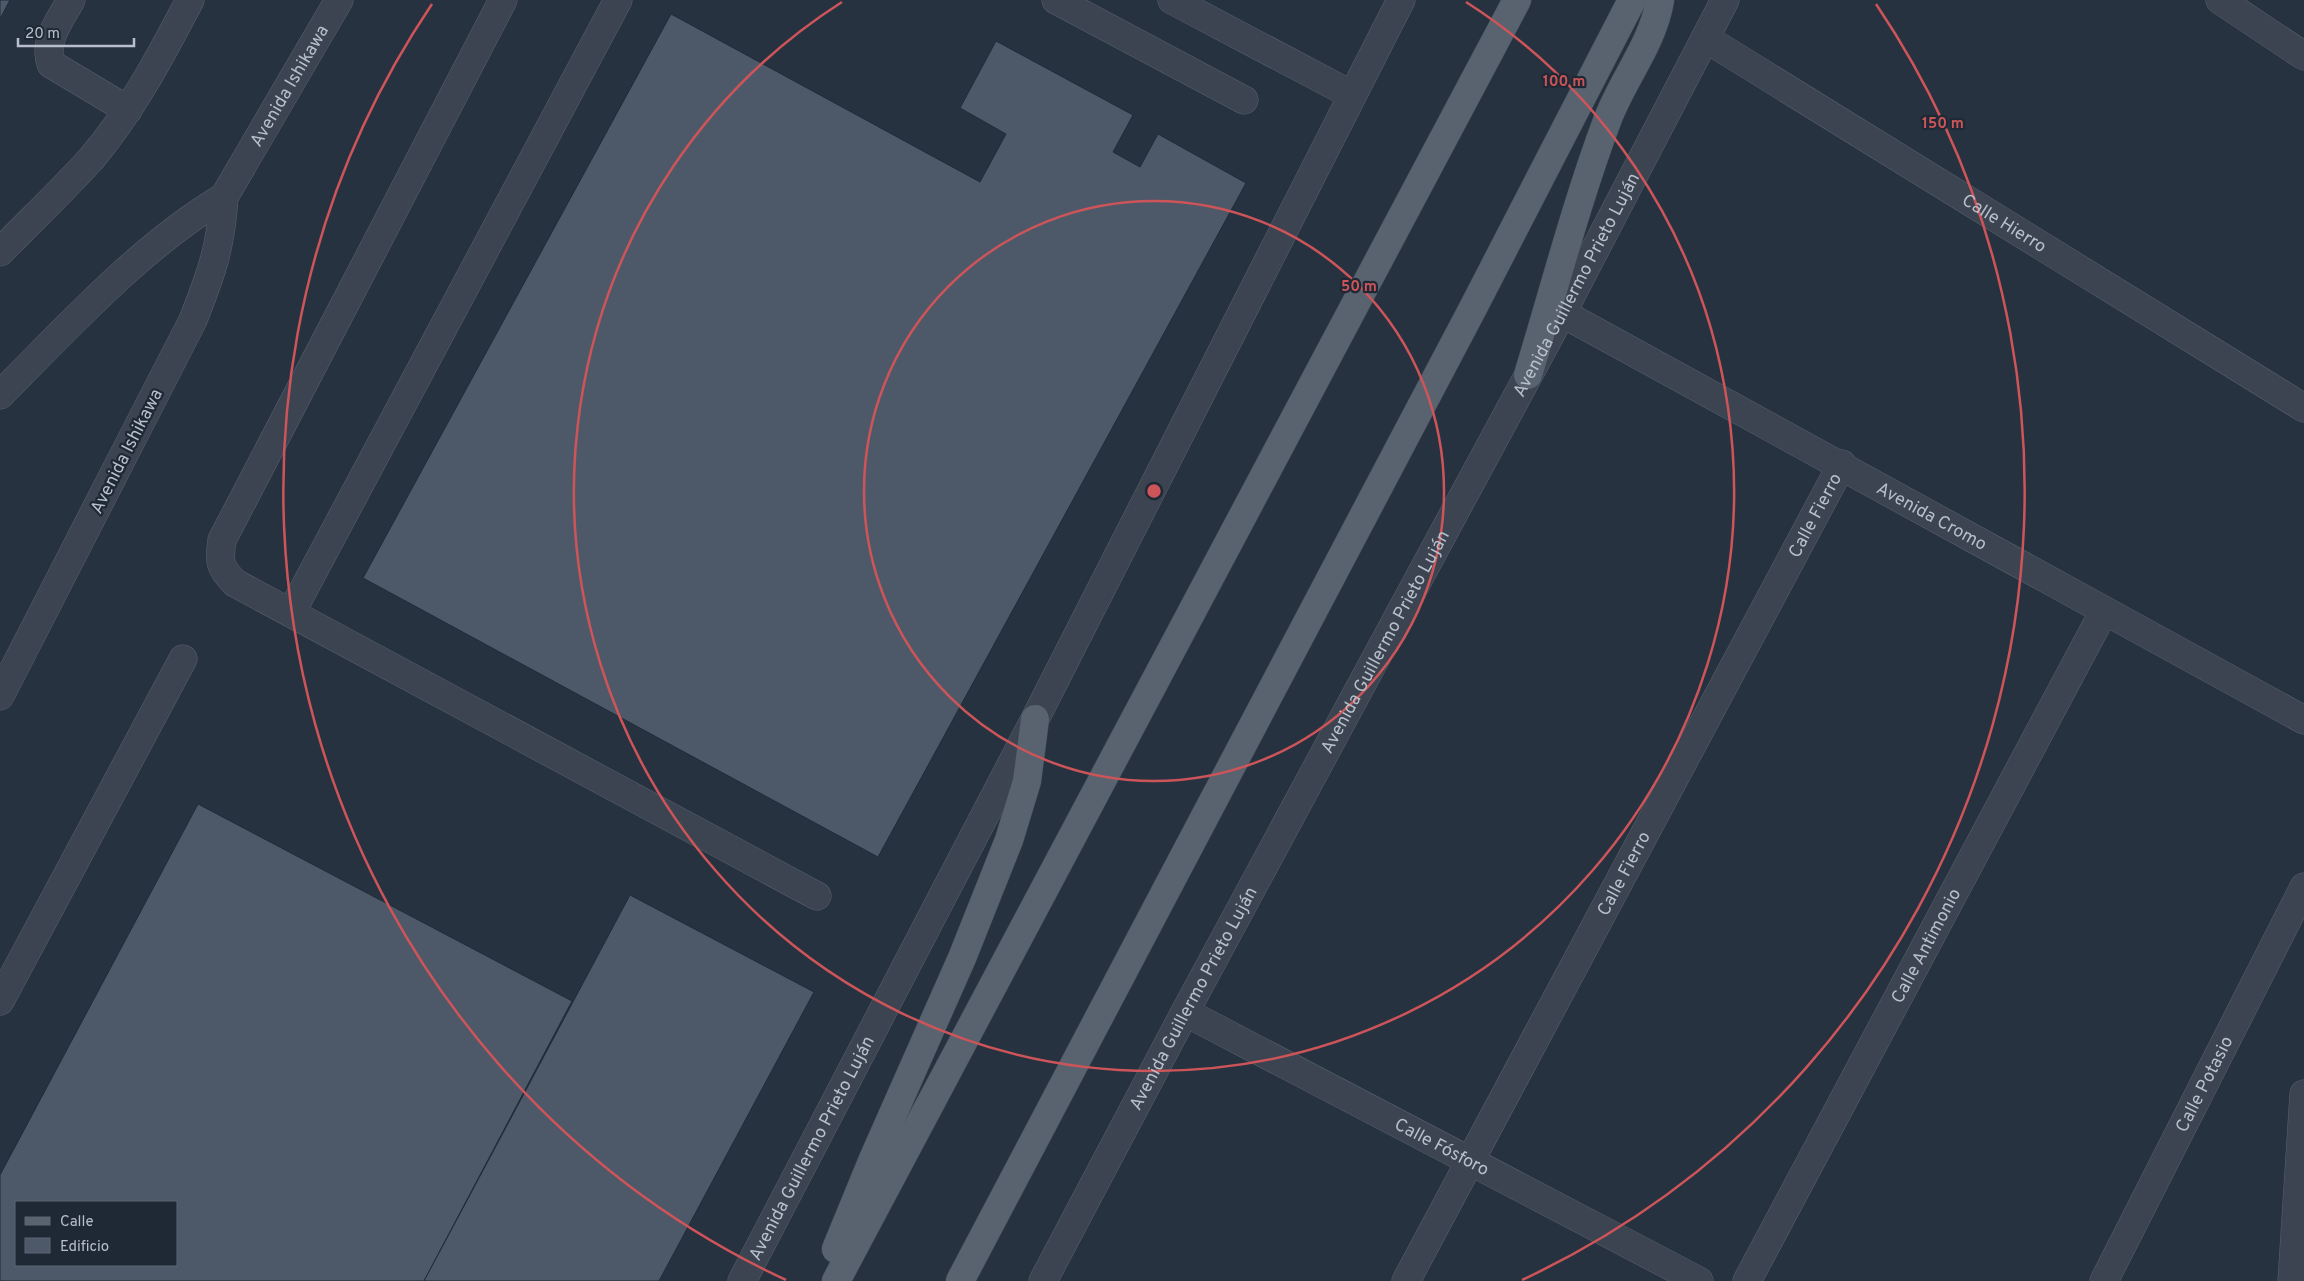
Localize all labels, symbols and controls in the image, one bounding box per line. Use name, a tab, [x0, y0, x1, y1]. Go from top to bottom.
scale bar	[18, 15, 134, 47]
street label: Avenida Ishikawa	[246, 21, 335, 151]
text: 20 m	[25, 25, 60, 44]
text: 100 m	[1543, 73, 1585, 92]
text: 150 m	[1922, 115, 1964, 134]
street label: Avenida Guillermo Prieto Luján	[1509, 169, 1646, 401]
street label: Calle Hierro	[1957, 189, 2050, 259]
text: 50 m	[1341, 278, 1377, 297]
street label: Avenida Ishikawa	[86, 385, 169, 518]
street label: Calle Fierro	[1784, 470, 1848, 562]
street label: Avenida Cromo	[1872, 478, 1991, 557]
centre of rings	[1145, 482, 1163, 500]
street label: Avenida Guillermo Prieto Luján	[1317, 527, 1456, 758]
street label: Calle Fierro	[1593, 828, 1657, 920]
street label: Avenida Guillermo Prieto Luján	[1125, 883, 1263, 1115]
street label: Calle Antimonio	[1887, 885, 1967, 1008]
street label: Avenida Guillermo Prieto Luján	[745, 1032, 881, 1265]
street label: Calle Potasio	[2171, 1033, 2239, 1137]
street label: Calle Fósforo	[1390, 1114, 1492, 1182]
legend	[15, 1201, 178, 1266]
text: Calle	[60, 1213, 94, 1232]
text: Edificio	[60, 1238, 109, 1257]

